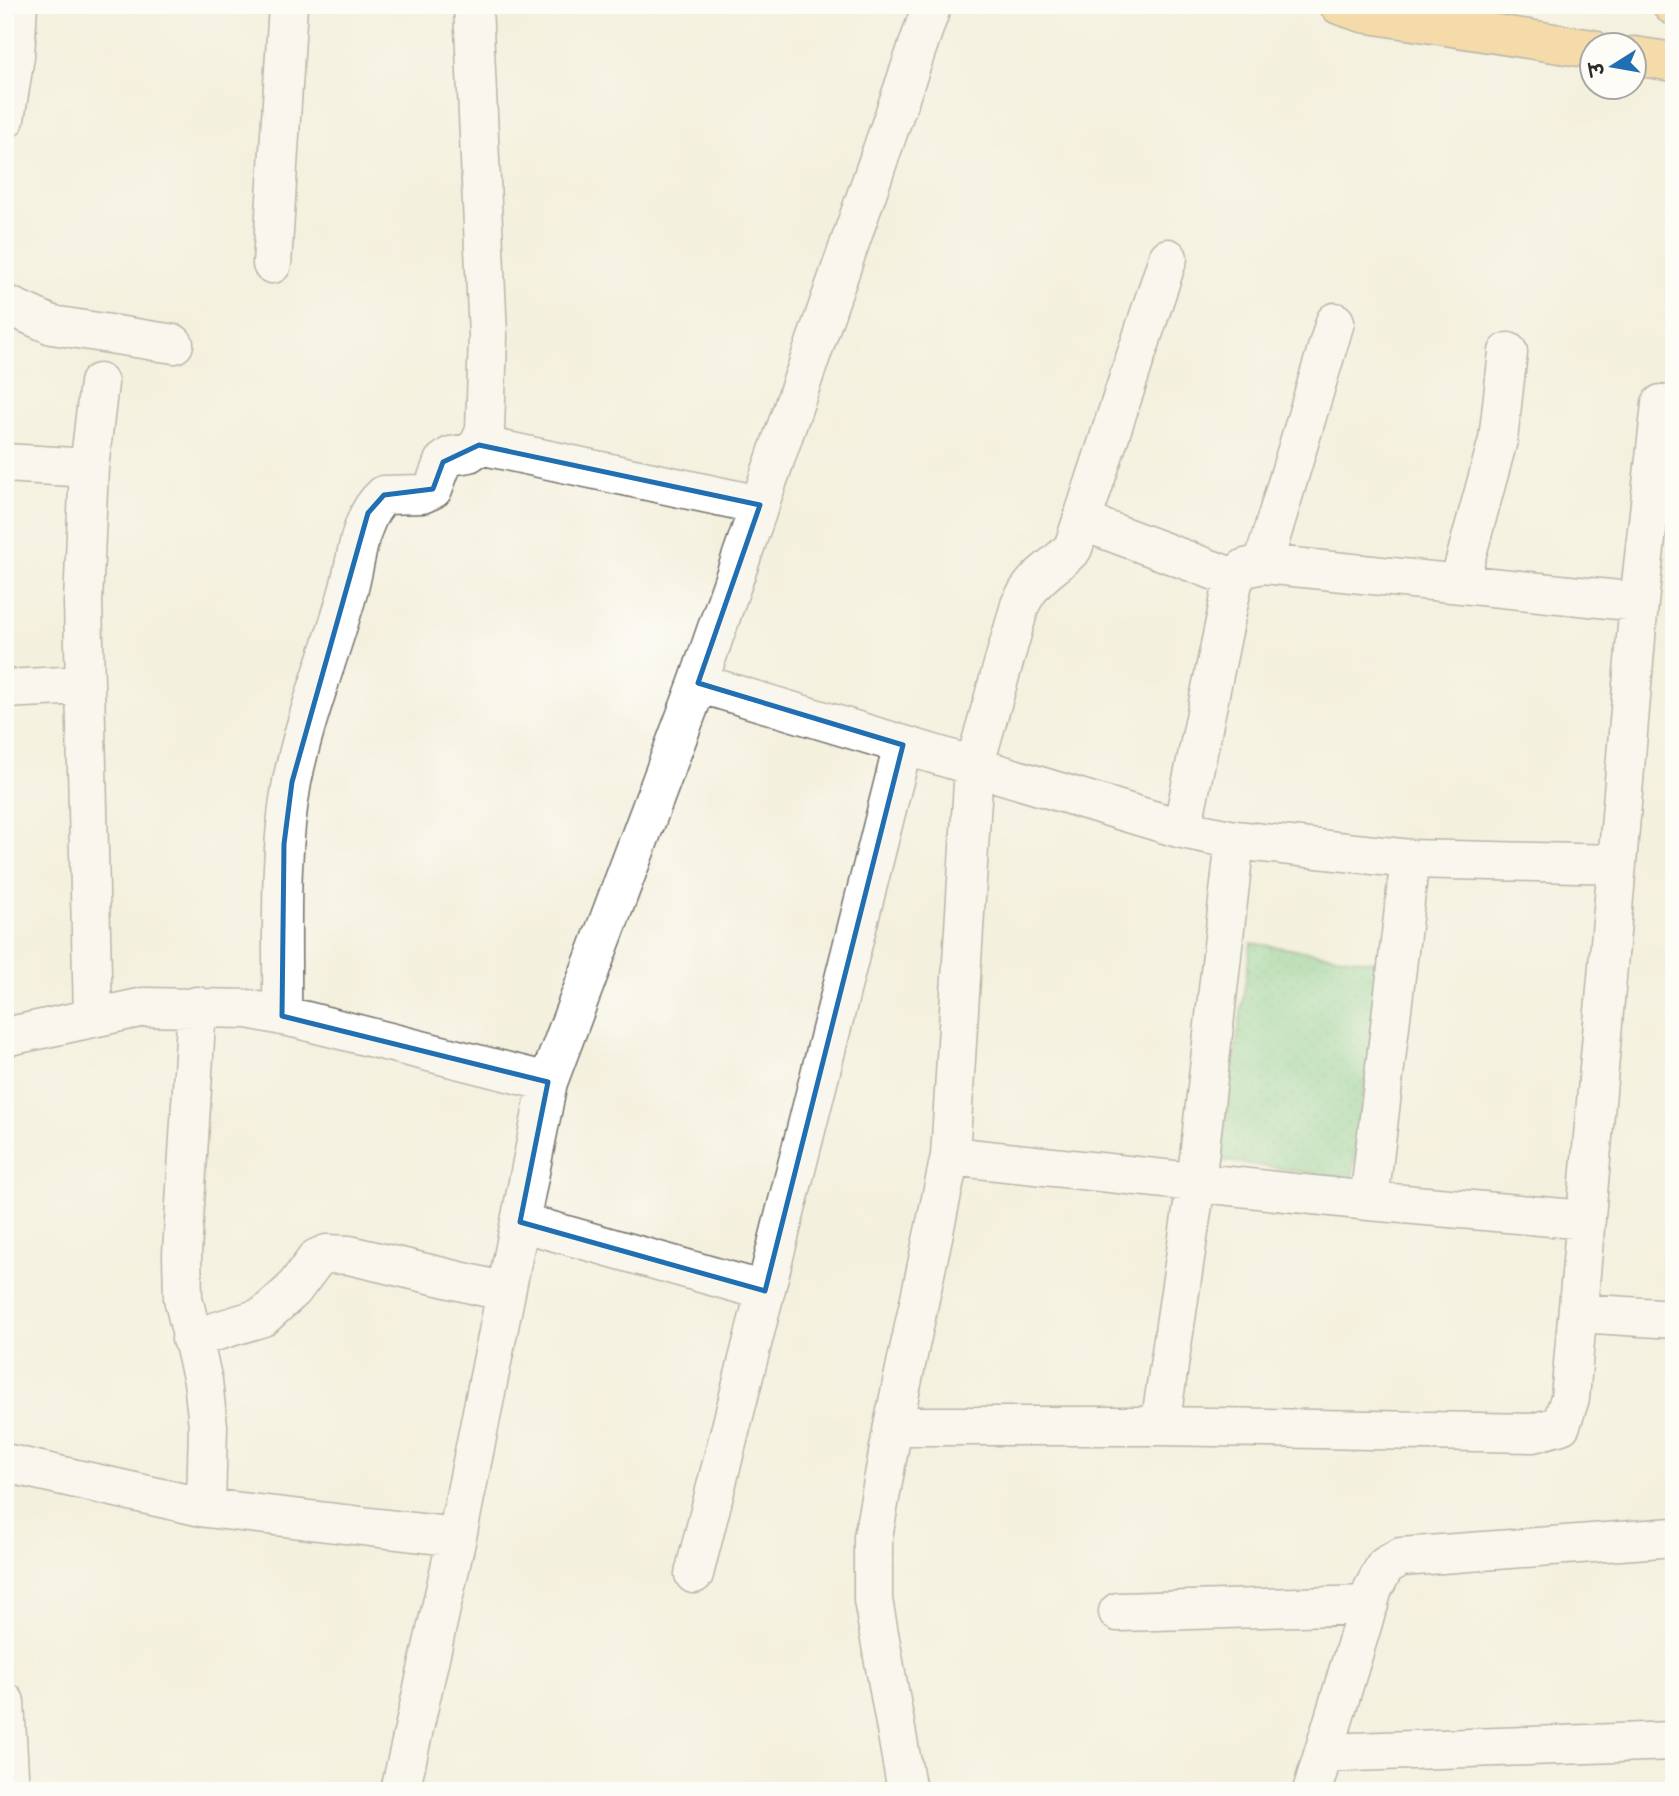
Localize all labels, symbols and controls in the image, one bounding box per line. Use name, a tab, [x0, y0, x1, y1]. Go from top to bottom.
north arrow	[1578, 32, 1648, 102]
text: उ	[1582, 58, 1611, 80]

